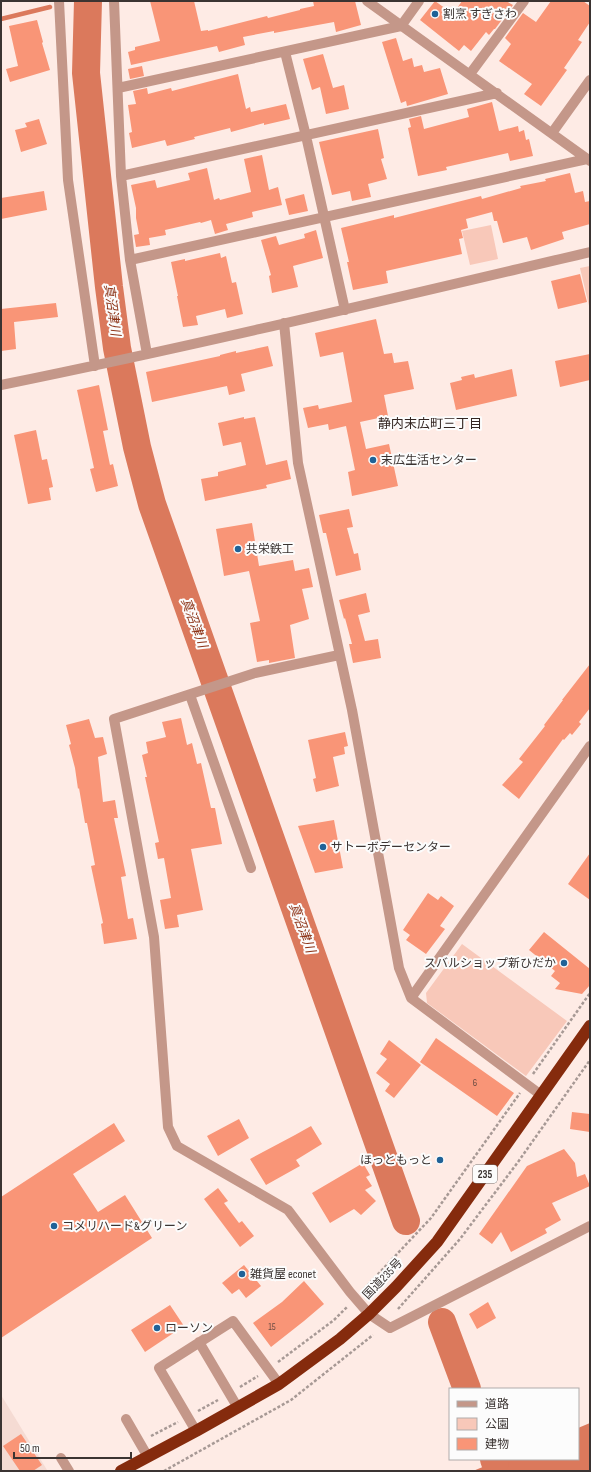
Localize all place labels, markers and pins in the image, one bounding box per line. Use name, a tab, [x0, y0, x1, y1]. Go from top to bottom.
place label: 割烹 すぎさわ	[443, 7, 517, 22]
marker: 割烹 すぎさわ	[430, 9, 440, 19]
place label: 末広生活センター	[381, 453, 477, 468]
marker: 末広生活センター	[368, 455, 378, 465]
place label: 共栄鉄工	[246, 542, 294, 557]
marker: 共栄鉄工	[233, 544, 243, 554]
place label: サトーボデーセンター	[331, 840, 451, 855]
marker: サトーボデーセンター	[318, 842, 328, 852]
place label: スバルショップ新ひだか	[424, 956, 556, 971]
marker: スバルショップ新ひだか	[559, 958, 569, 968]
place label: ほっともっと	[360, 1153, 432, 1168]
marker: ほっともっと	[435, 1155, 445, 1165]
place label: コメリハード&グリーン	[62, 1219, 187, 1234]
marker: コメリハード&グリーン	[49, 1221, 59, 1231]
place label: 雑貨屋 econet	[250, 1267, 316, 1282]
marker: 雑貨屋 econet	[237, 1269, 247, 1279]
place label: ローソン	[165, 1321, 213, 1336]
marker: ローソン	[152, 1323, 162, 1333]

